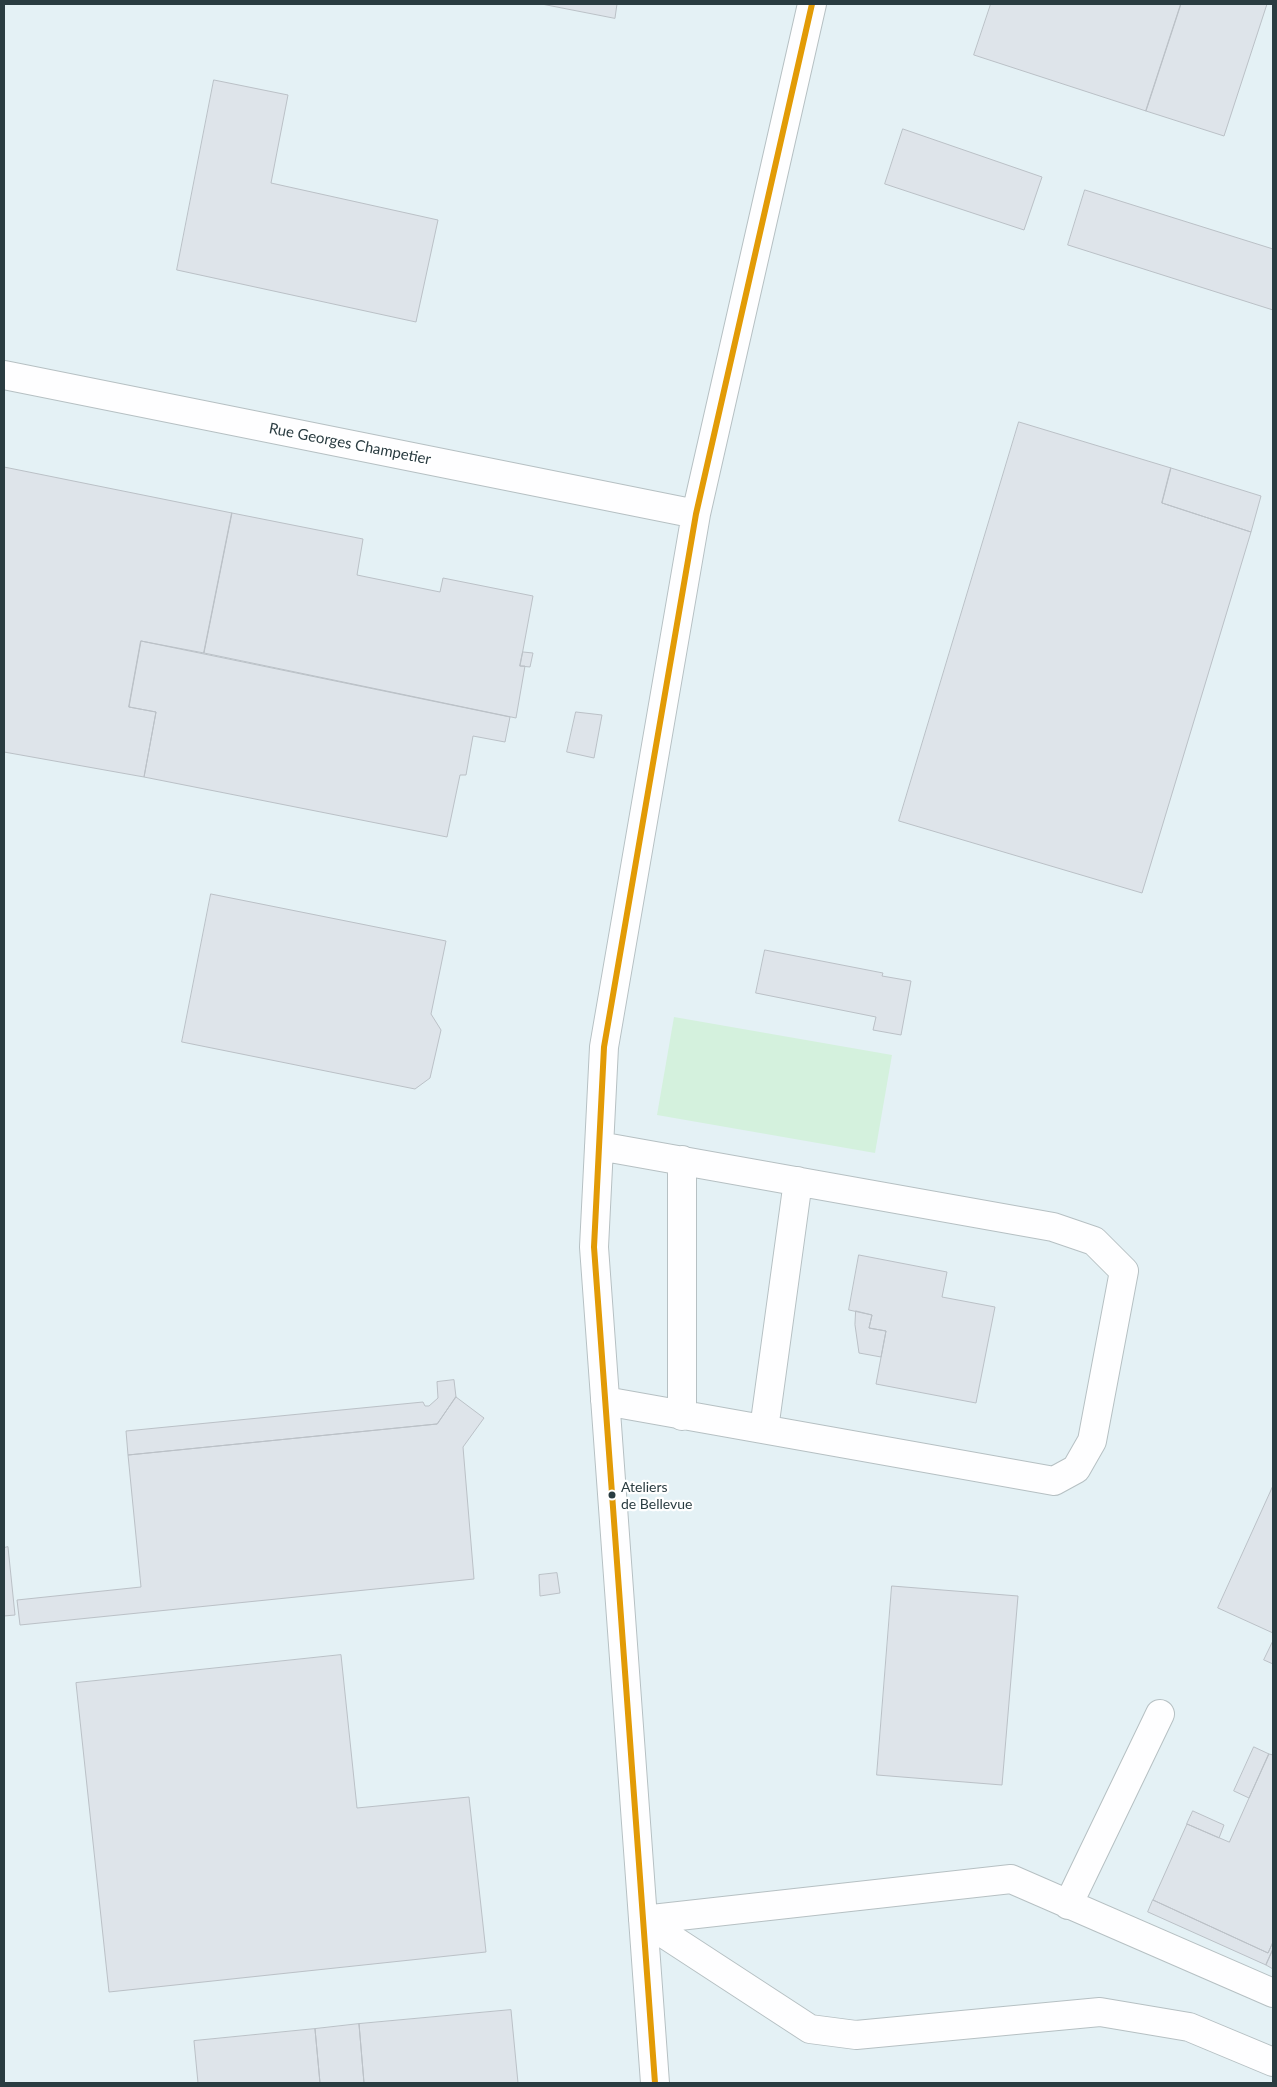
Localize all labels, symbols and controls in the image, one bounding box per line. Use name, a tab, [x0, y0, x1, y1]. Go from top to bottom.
street label: Rue Georges Champetier	[267, 419, 433, 469]
place label: Ateliers de Bellevue	[621, 1479, 692, 1511]
marker: Ateliers de Bellevue	[607, 1490, 617, 1500]

